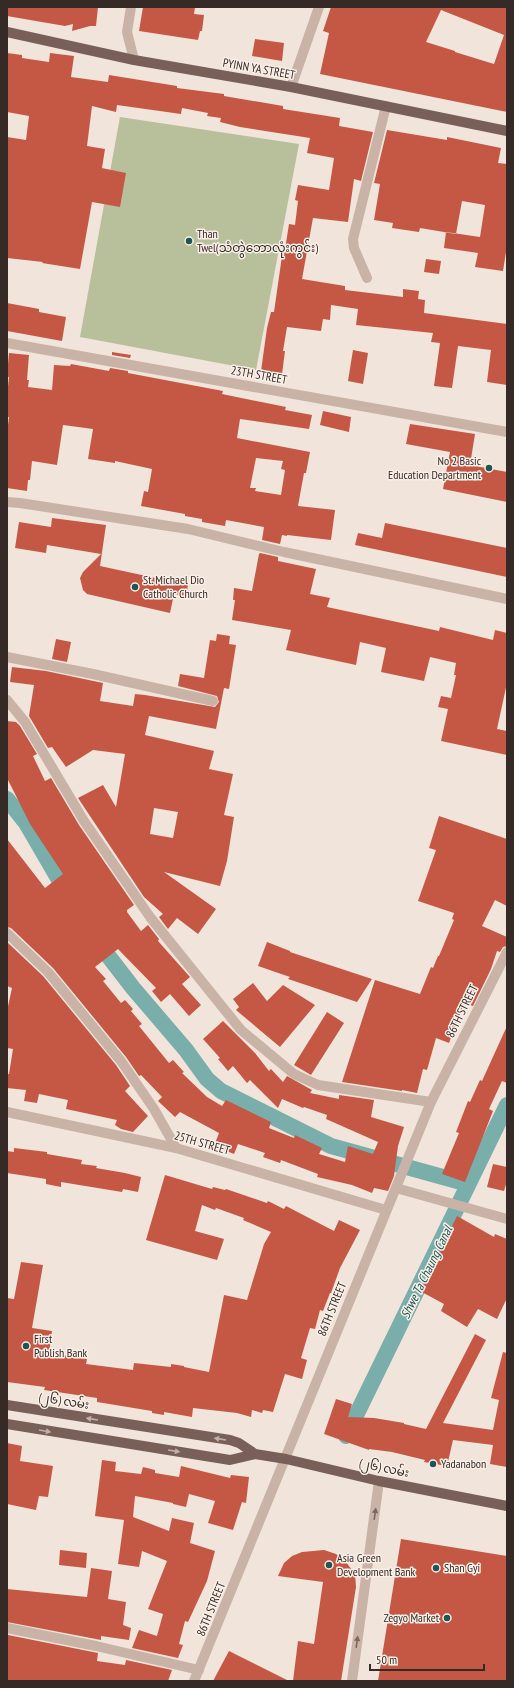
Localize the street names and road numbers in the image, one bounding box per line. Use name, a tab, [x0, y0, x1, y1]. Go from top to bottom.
street label: PYINN YA STREET	[222, 55, 297, 82]
street label: 23TH STREET	[230, 362, 289, 387]
street label: 86TH STREET	[442, 981, 481, 1040]
street label: 25TH STREET	[173, 1127, 232, 1158]
street label: 86TH STREET	[314, 1279, 349, 1338]
street label: (၂၆) လမ်း	[37, 1388, 90, 1415]
street label: (၂၆) လမ်း	[357, 1454, 411, 1483]
street label: 86TH STREET	[193, 1579, 228, 1638]

